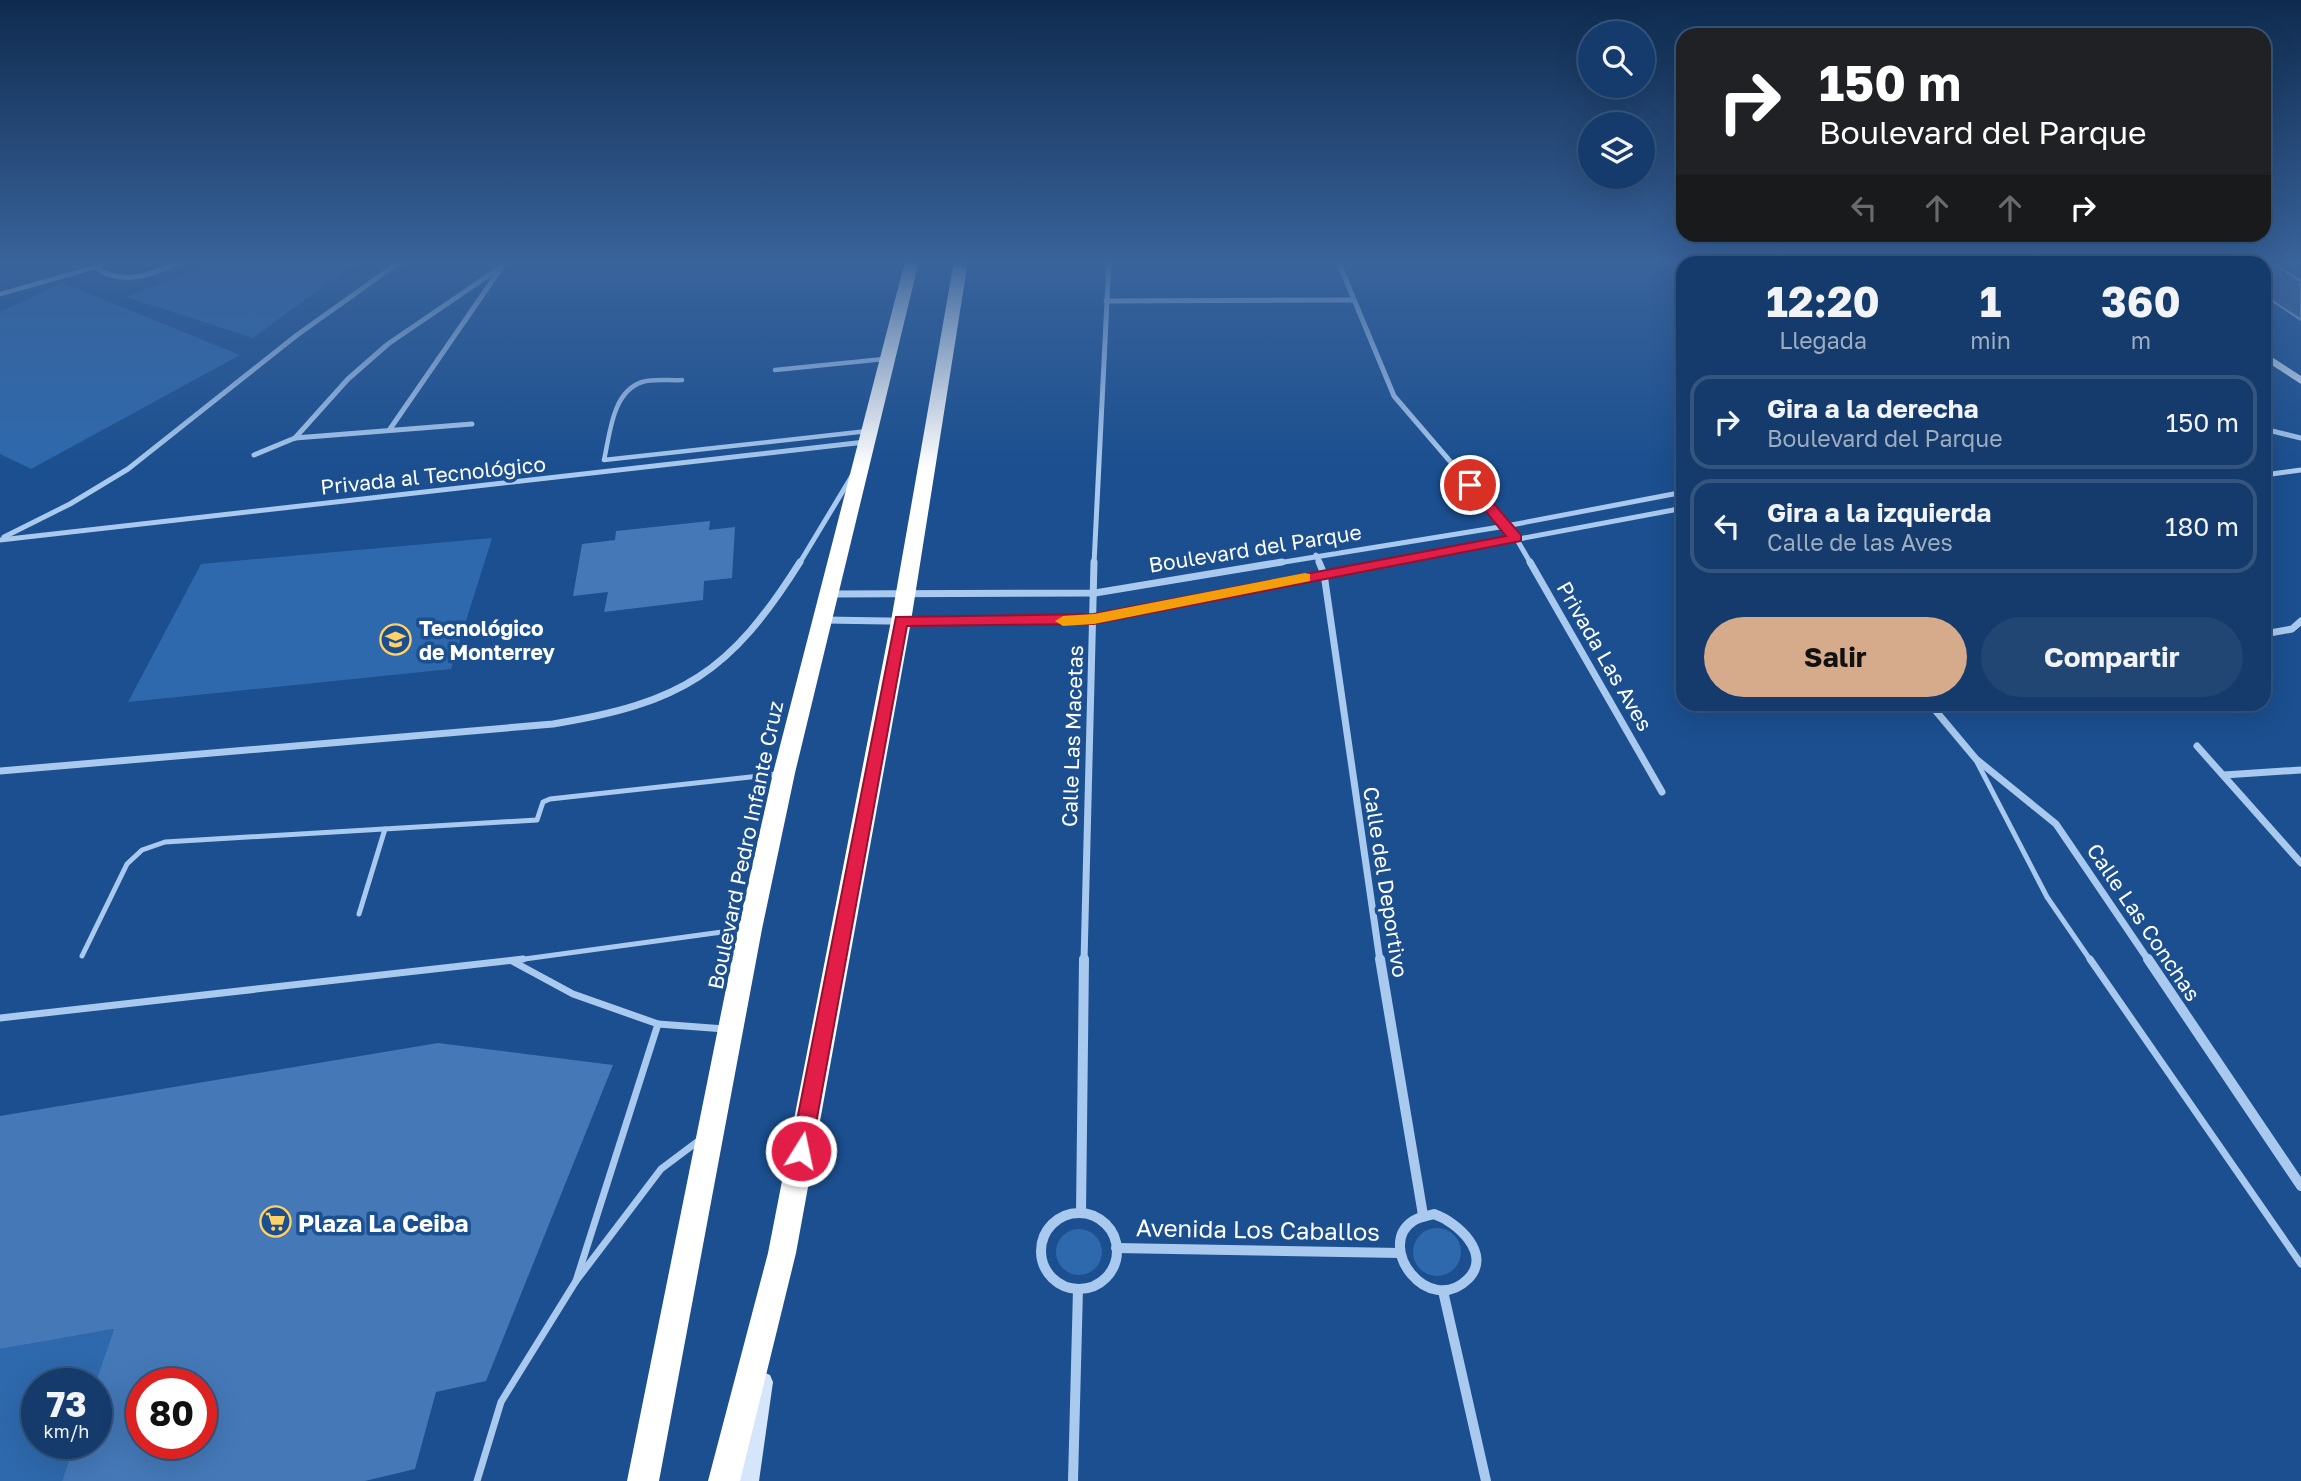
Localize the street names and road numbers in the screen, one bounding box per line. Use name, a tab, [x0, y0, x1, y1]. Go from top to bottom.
street label: Privada al Tecnológico	[319, 450, 547, 500]
street label: Boulevard del Parque	[1147, 518, 1363, 578]
street label: Privada Las Aves	[1552, 577, 1658, 735]
street label: Calle Las Macetas	[1056, 645, 1088, 827]
street label: Boulevard Pedro Infante Cruz	[702, 698, 788, 992]
street label: Calle del Deportivo	[1358, 785, 1414, 979]
street label: Calle Las Conchas	[2082, 838, 2206, 1006]
street label: Avenida Los Caballos	[1136, 1212, 1380, 1246]

